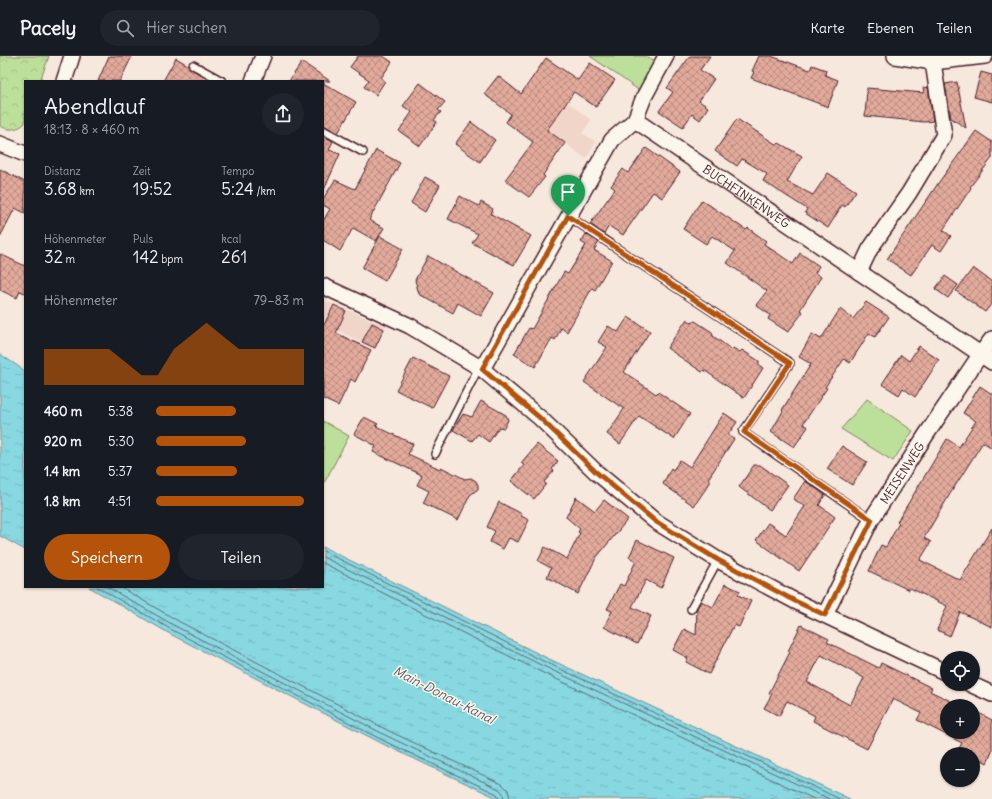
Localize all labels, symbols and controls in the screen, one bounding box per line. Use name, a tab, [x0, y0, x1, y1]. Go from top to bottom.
search box	[100, 10, 380, 46]
text: Pacely	[20, 16, 76, 40]
icon: search	[114, 17, 136, 39]
text: Hier suchen	[146, 18, 227, 37]
text: Karte	[811, 19, 845, 37]
text: Ebenen	[867, 19, 914, 37]
text: Teilen	[936, 19, 972, 37]
text: Abendlauf	[44, 92, 145, 120]
button: share	[262, 93, 304, 135]
text: 18:13 · 8 × 460 m	[44, 121, 140, 138]
street label: BUCHFINKENWEG	[700, 161, 793, 231]
text: Distanz	[44, 164, 81, 178]
text: Zeit	[133, 164, 151, 178]
text: Tempo	[221, 164, 254, 178]
pin	[551, 175, 585, 216]
text: 3.68	[44, 178, 77, 200]
text: 19:52	[133, 178, 172, 200]
text: 5:24	[221, 178, 254, 200]
icon: arrive	[557, 181, 579, 203]
text: km	[77, 184, 95, 198]
text: /km	[254, 184, 276, 198]
text: Höhenmeter	[44, 232, 106, 246]
text: Puls	[133, 232, 153, 246]
text: kcal	[221, 232, 241, 246]
text: 32	[44, 246, 63, 268]
text: 142	[133, 246, 159, 268]
text: 261	[221, 246, 247, 268]
text: m	[63, 252, 75, 266]
text: bpm	[159, 252, 183, 266]
text: Höhenmeter	[44, 292, 118, 309]
text: 79–83 m	[253, 292, 304, 309]
text: 460 m	[44, 403, 82, 420]
text: 5:38	[108, 403, 133, 420]
text: 920 m	[44, 433, 82, 450]
text: 5:30	[108, 433, 134, 450]
street label: MEISENWEG	[876, 439, 927, 506]
text: 1.4 km	[44, 463, 80, 480]
text: 5:37	[108, 463, 132, 480]
text: 1.8 km	[44, 493, 80, 510]
text: 4:51	[108, 493, 131, 510]
button: Speichern	[44, 534, 170, 580]
button: Teilen	[178, 534, 304, 580]
map controls	[940, 651, 980, 787]
button: locate	[940, 651, 980, 691]
water label: Main-Donau-Kanal	[391, 662, 499, 729]
button: +	[940, 699, 980, 739]
button: −	[940, 747, 980, 787]

